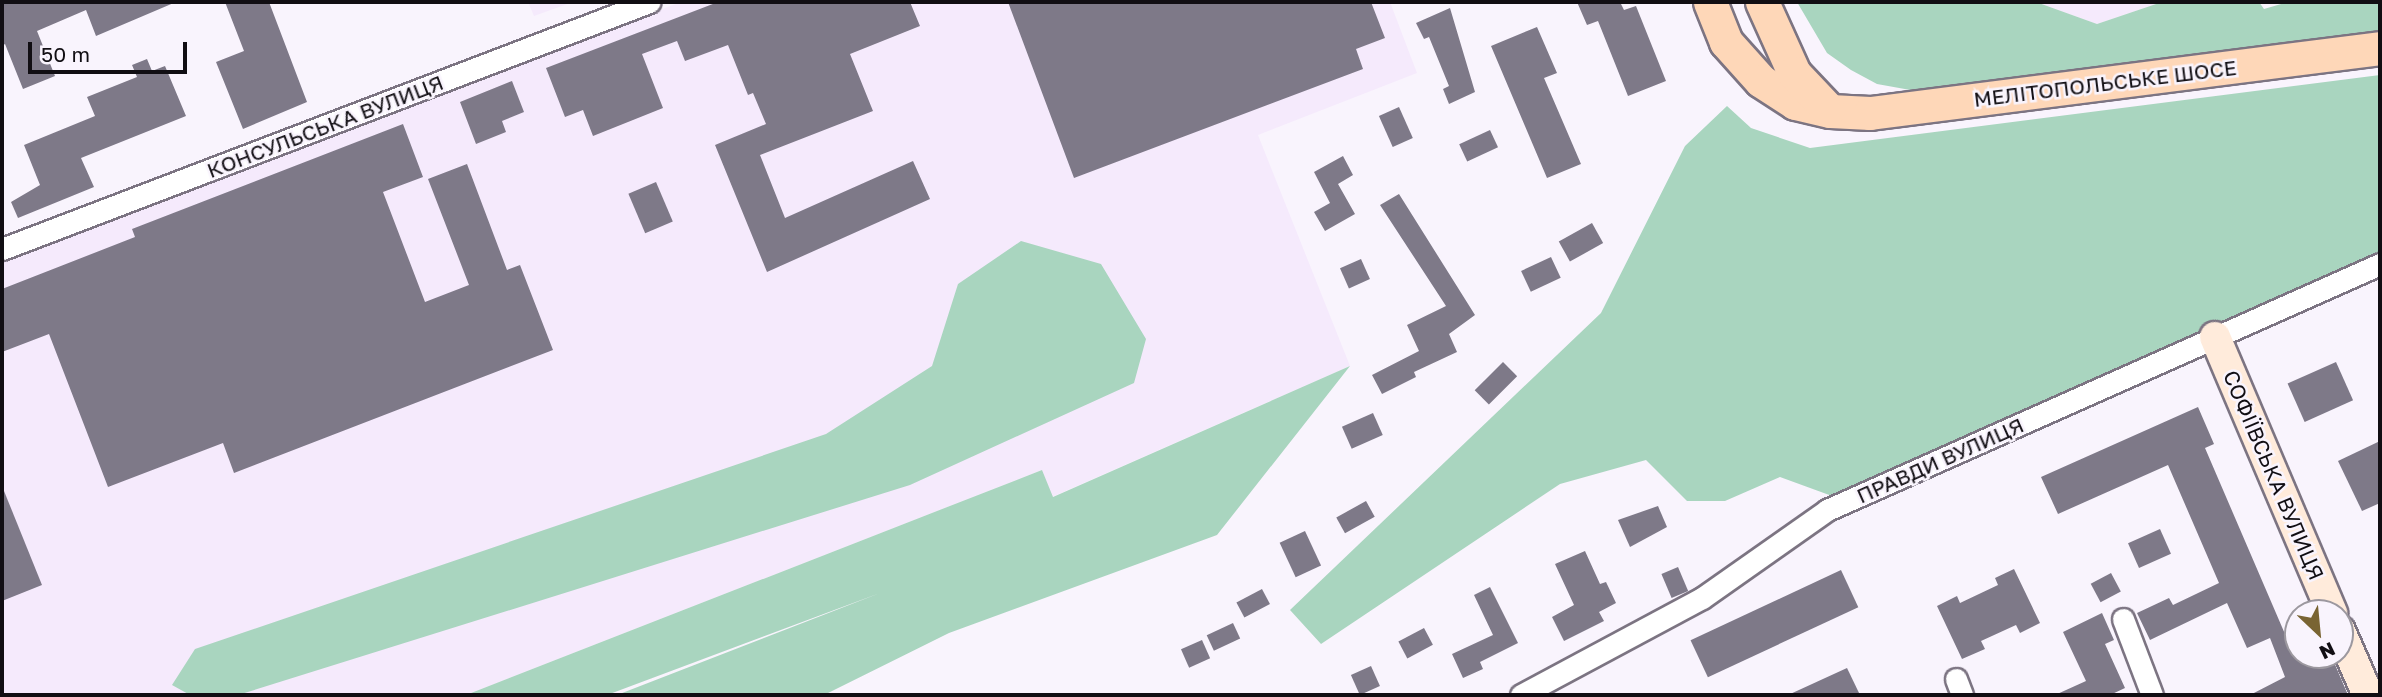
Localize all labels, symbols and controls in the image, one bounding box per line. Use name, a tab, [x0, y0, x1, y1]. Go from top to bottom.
scale bar	[32, 28, 191, 72]
text: 50 m	[41, 41, 90, 67]
street label: МЕЛІТОПОЛЬСЬКЕ ШОСЕ	[1972, 54, 2238, 112]
street label: КОНСУЛЬСЬКА ВУЛИЦЯ	[203, 69, 447, 183]
street label: СОФІЇВСЬКА ВУЛИЦЯ	[2218, 366, 2330, 584]
street label: ПРАВДИ ВУЛИЦЯ	[1853, 412, 2027, 508]
north arrow	[2284, 599, 2354, 669]
text: N	[2316, 638, 2339, 665]

